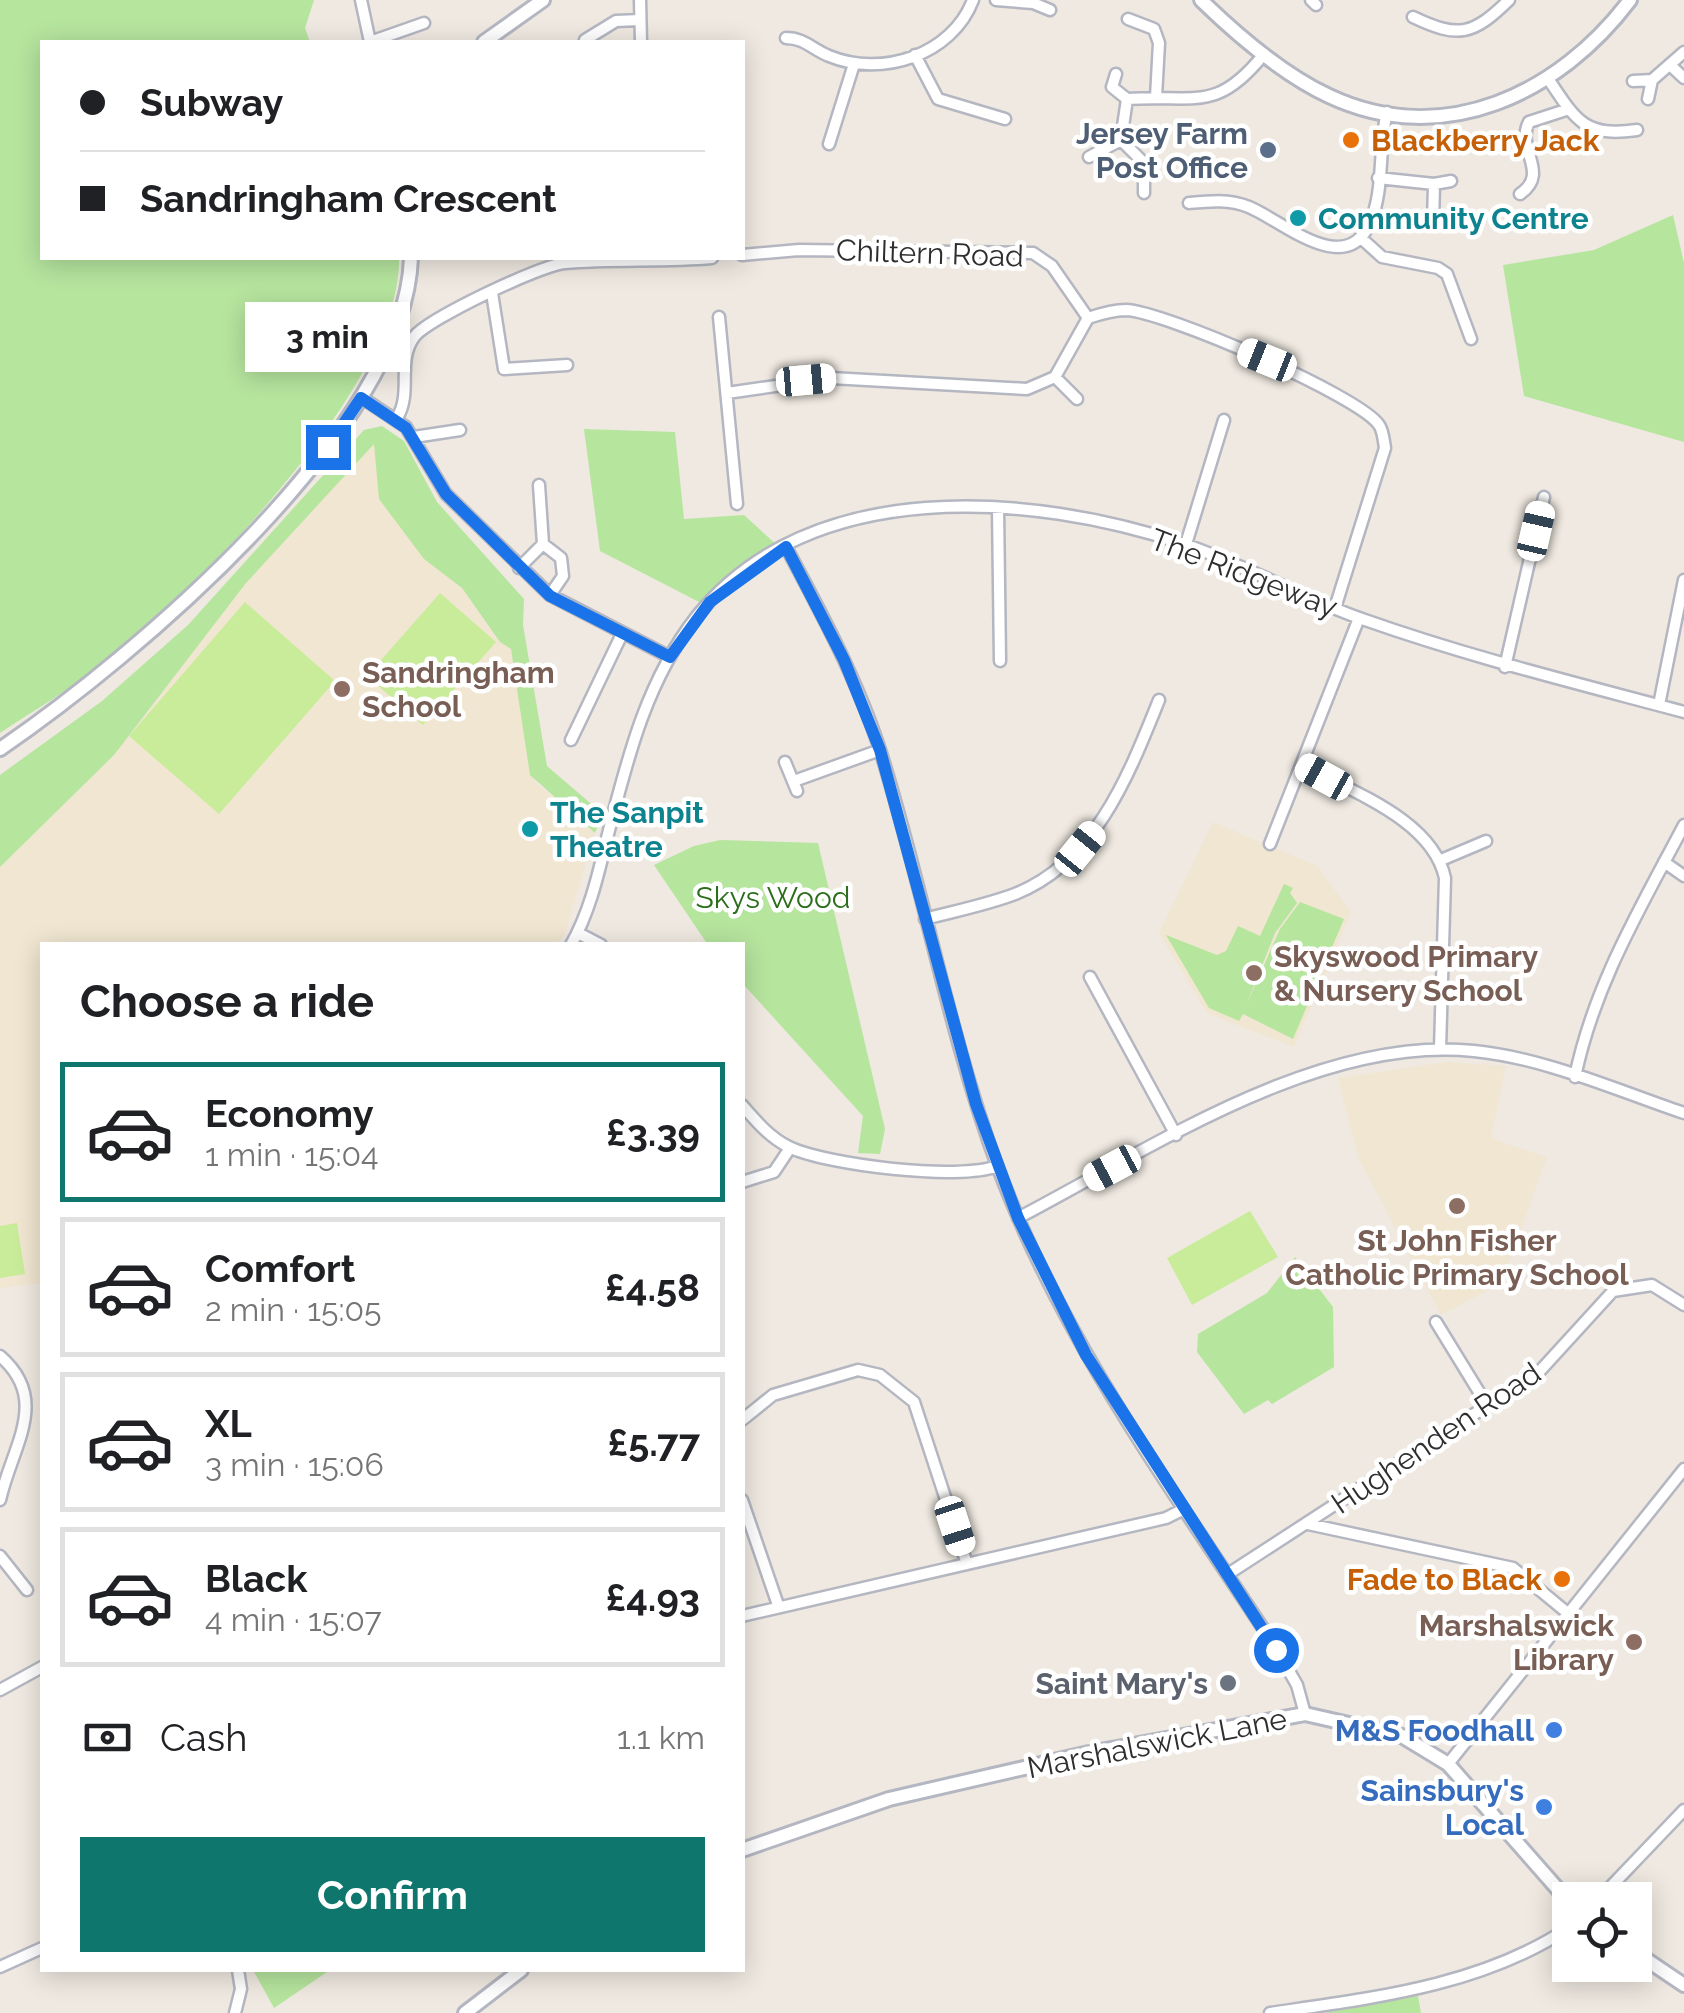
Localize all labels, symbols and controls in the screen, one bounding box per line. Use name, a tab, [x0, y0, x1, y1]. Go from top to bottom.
text: Subway	[140, 80, 283, 125]
place label: Jersey Farm Post Office	[1076, 116, 1248, 185]
place label: Blackberry Jack	[1371, 123, 1600, 158]
marker: Blackberry Jack	[1340, 129, 1362, 151]
marker: Jersey Farm Post Office	[1257, 139, 1279, 161]
text: Sandringham Crescent	[140, 176, 557, 221]
place label: Community Centre	[1318, 201, 1589, 236]
marker: Community Centre	[1287, 207, 1309, 229]
street label: Chiltern Road	[836, 232, 1024, 274]
callout: 3 min	[245, 302, 410, 372]
text: 3 min	[286, 318, 369, 355]
car	[1234, 335, 1300, 385]
car	[775, 362, 837, 398]
route end	[306, 425, 351, 470]
car	[1515, 498, 1557, 564]
street label: The Ridgeway	[1146, 521, 1342, 625]
place label: Sandringham School	[362, 655, 555, 724]
marker: Sandringham School	[331, 678, 353, 700]
car	[1290, 749, 1358, 805]
place label: The Sanpit Theatre	[550, 795, 704, 864]
car	[1049, 816, 1111, 882]
marker: The Sanpit Theatre	[519, 818, 541, 840]
park label: Skys Wood	[696, 880, 850, 915]
place label: Skyswood Primary & Nursery School	[1274, 939, 1539, 1008]
marker: Skyswood Primary & Nursery School	[1243, 962, 1265, 984]
text: Choose a ride	[80, 975, 374, 1028]
icon: car	[85, 1087, 175, 1177]
text: Economy	[205, 1091, 374, 1136]
text: £3.39	[606, 1110, 700, 1155]
text: 1 min · 15:04	[205, 1136, 378, 1173]
car	[1078, 1141, 1146, 1195]
marker: St John Fisher Catholic Primary School	[1446, 1195, 1468, 1217]
place label: St John Fisher Catholic Primary School	[1285, 1223, 1629, 1292]
icon: car	[85, 1242, 175, 1332]
text: Comfort	[205, 1246, 355, 1291]
text: £4.58	[605, 1265, 700, 1310]
text: 2 min · 15:05	[205, 1291, 381, 1328]
street label: Hughenden Road	[1325, 1355, 1547, 1521]
icon: car	[85, 1397, 175, 1487]
text: XL	[205, 1401, 252, 1446]
text: £5.77	[608, 1420, 700, 1465]
text: 3 min · 15:06	[205, 1446, 384, 1483]
car	[931, 1493, 979, 1559]
icon: car	[85, 1552, 175, 1642]
text: Black	[205, 1556, 307, 1601]
place label: Fade to Black	[1347, 1562, 1542, 1597]
marker: Fade to Black	[1551, 1568, 1573, 1590]
text: £4.93	[605, 1575, 700, 1620]
text: 4 min · 15:07	[205, 1601, 382, 1638]
place label: Marshalswick Library	[1419, 1608, 1614, 1677]
route start	[1254, 1628, 1299, 1673]
marker: Marshalswick Library	[1623, 1631, 1645, 1653]
place label: Saint Mary's	[1035, 1666, 1208, 1701]
marker: Saint Mary's	[1217, 1672, 1239, 1694]
street label: Marshalswick Lane	[1024, 1701, 1290, 1785]
icon: cash	[80, 1710, 135, 1765]
place label: M&S Foodhall	[1335, 1713, 1534, 1748]
text: Cash	[160, 1715, 247, 1760]
text: 1.1 km	[617, 1719, 705, 1756]
marker: M&S Foodhall	[1543, 1719, 1565, 1741]
place label: Sainsbury's Local	[1361, 1773, 1524, 1842]
marker: Sainsbury's Local	[1533, 1796, 1555, 1818]
button: Confirm	[80, 1837, 705, 1952]
map controls	[1552, 1882, 1652, 1982]
button: locate	[1552, 1882, 1652, 1982]

